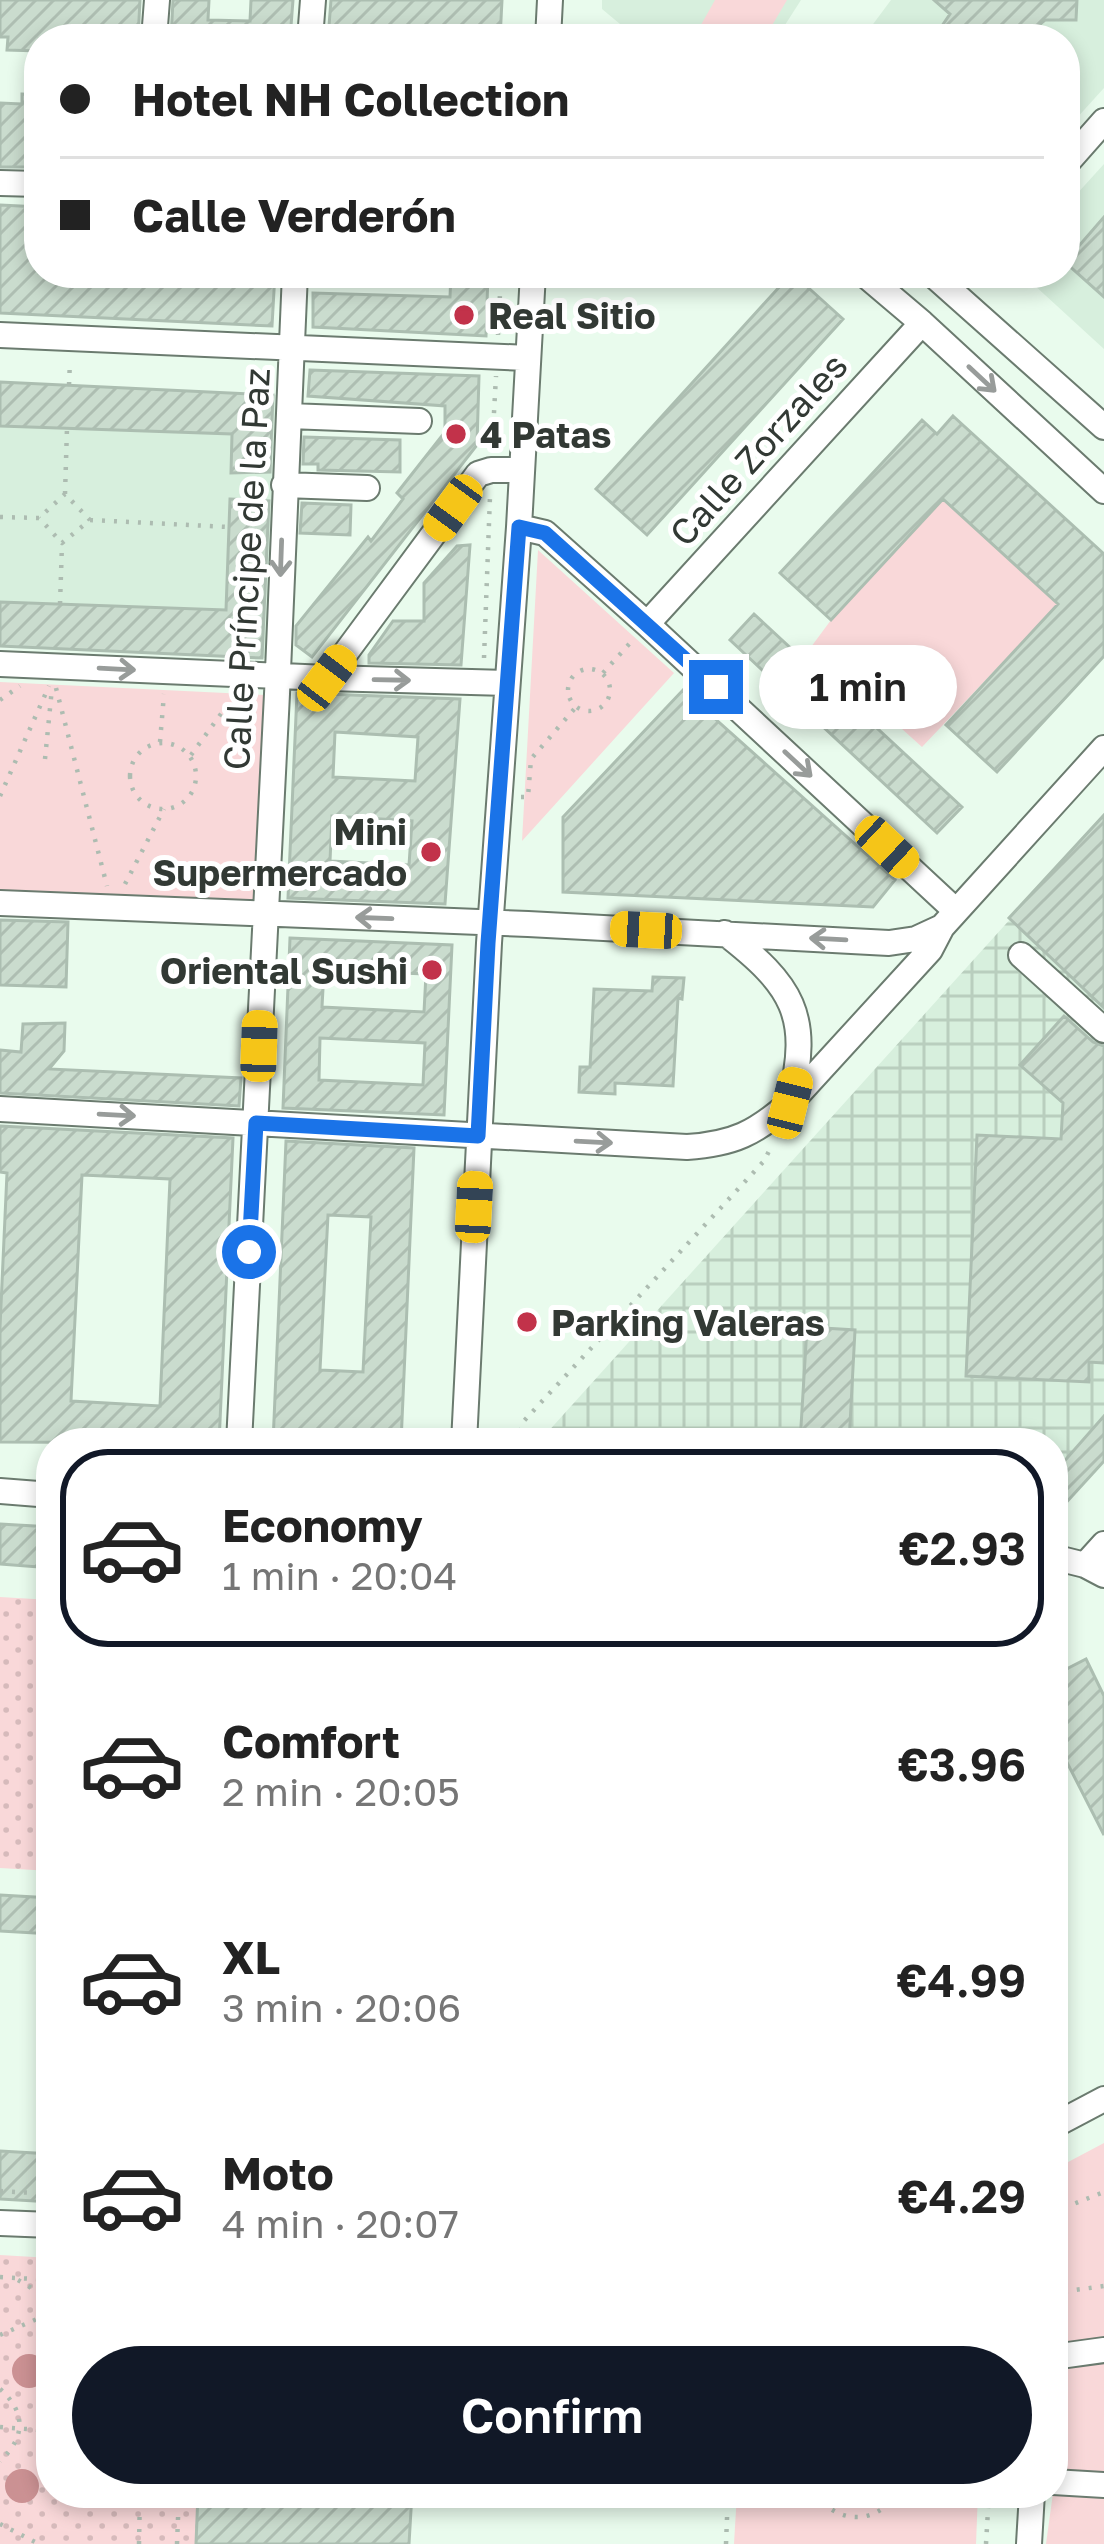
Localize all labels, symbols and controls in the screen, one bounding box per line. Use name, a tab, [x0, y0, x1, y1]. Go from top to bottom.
text: Hotel NH Collection	[132, 72, 569, 126]
text: Calle Verderón	[132, 188, 456, 242]
place label: Real Sitio	[488, 294, 656, 337]
marker: Real Sitio	[451, 302, 477, 328]
street label: Calle Zorzales	[660, 344, 856, 554]
one-way arrow	[966, 364, 996, 393]
street label: Calle Príncipe de la Paz	[214, 367, 278, 771]
place label: 4 Patas	[480, 413, 611, 456]
marker: 4 Patas	[443, 421, 469, 447]
car	[417, 468, 489, 548]
one-way arrow	[270, 538, 293, 577]
car	[291, 638, 363, 718]
callout: 1 min	[758, 645, 956, 729]
one-way arrow	[97, 658, 136, 681]
route end	[689, 660, 743, 714]
text: 1 min	[809, 663, 907, 710]
one-way arrow	[372, 668, 411, 691]
one-way arrow	[782, 749, 812, 777]
car	[848, 809, 926, 885]
place label: Mini Supermercado	[152, 810, 407, 894]
marker: Mini Supermercado	[418, 839, 444, 865]
one-way arrow	[355, 907, 394, 930]
car	[609, 910, 683, 950]
one-way arrow	[809, 928, 848, 951]
place label: Oriental Sushi	[160, 949, 408, 992]
marker: Oriental Sushi	[419, 957, 445, 983]
car	[240, 1009, 278, 1083]
car	[764, 1064, 816, 1142]
one-way arrow	[97, 1104, 136, 1127]
one-way arrow	[574, 1131, 613, 1154]
car	[454, 1170, 494, 1244]
route start	[222, 1225, 276, 1279]
place label: Parking Valeras	[551, 1301, 825, 1344]
marker: Parking Valeras	[514, 1309, 540, 1335]
icon: car	[78, 1494, 186, 1602]
text: Economy	[222, 1498, 423, 1552]
text: €2.93	[899, 1521, 1026, 1575]
text: 1 min · 20:04	[222, 1552, 457, 1599]
icon: car	[78, 1710, 186, 1818]
text: Comfort	[222, 1714, 400, 1768]
text: €3.96	[898, 1737, 1026, 1791]
text: 2 min · 20:05	[222, 1768, 460, 1815]
icon: car	[78, 1926, 186, 2034]
text: XL	[222, 1930, 280, 1984]
text: €4.99	[897, 1953, 1026, 2007]
text: 3 min · 20:06	[222, 1984, 461, 2031]
icon: car	[78, 2142, 186, 2250]
text: Moto	[222, 2146, 334, 2200]
text: €4.29	[898, 2169, 1026, 2223]
text: 4 min · 20:07	[222, 2200, 459, 2247]
button: Confirm	[72, 2346, 1032, 2484]

